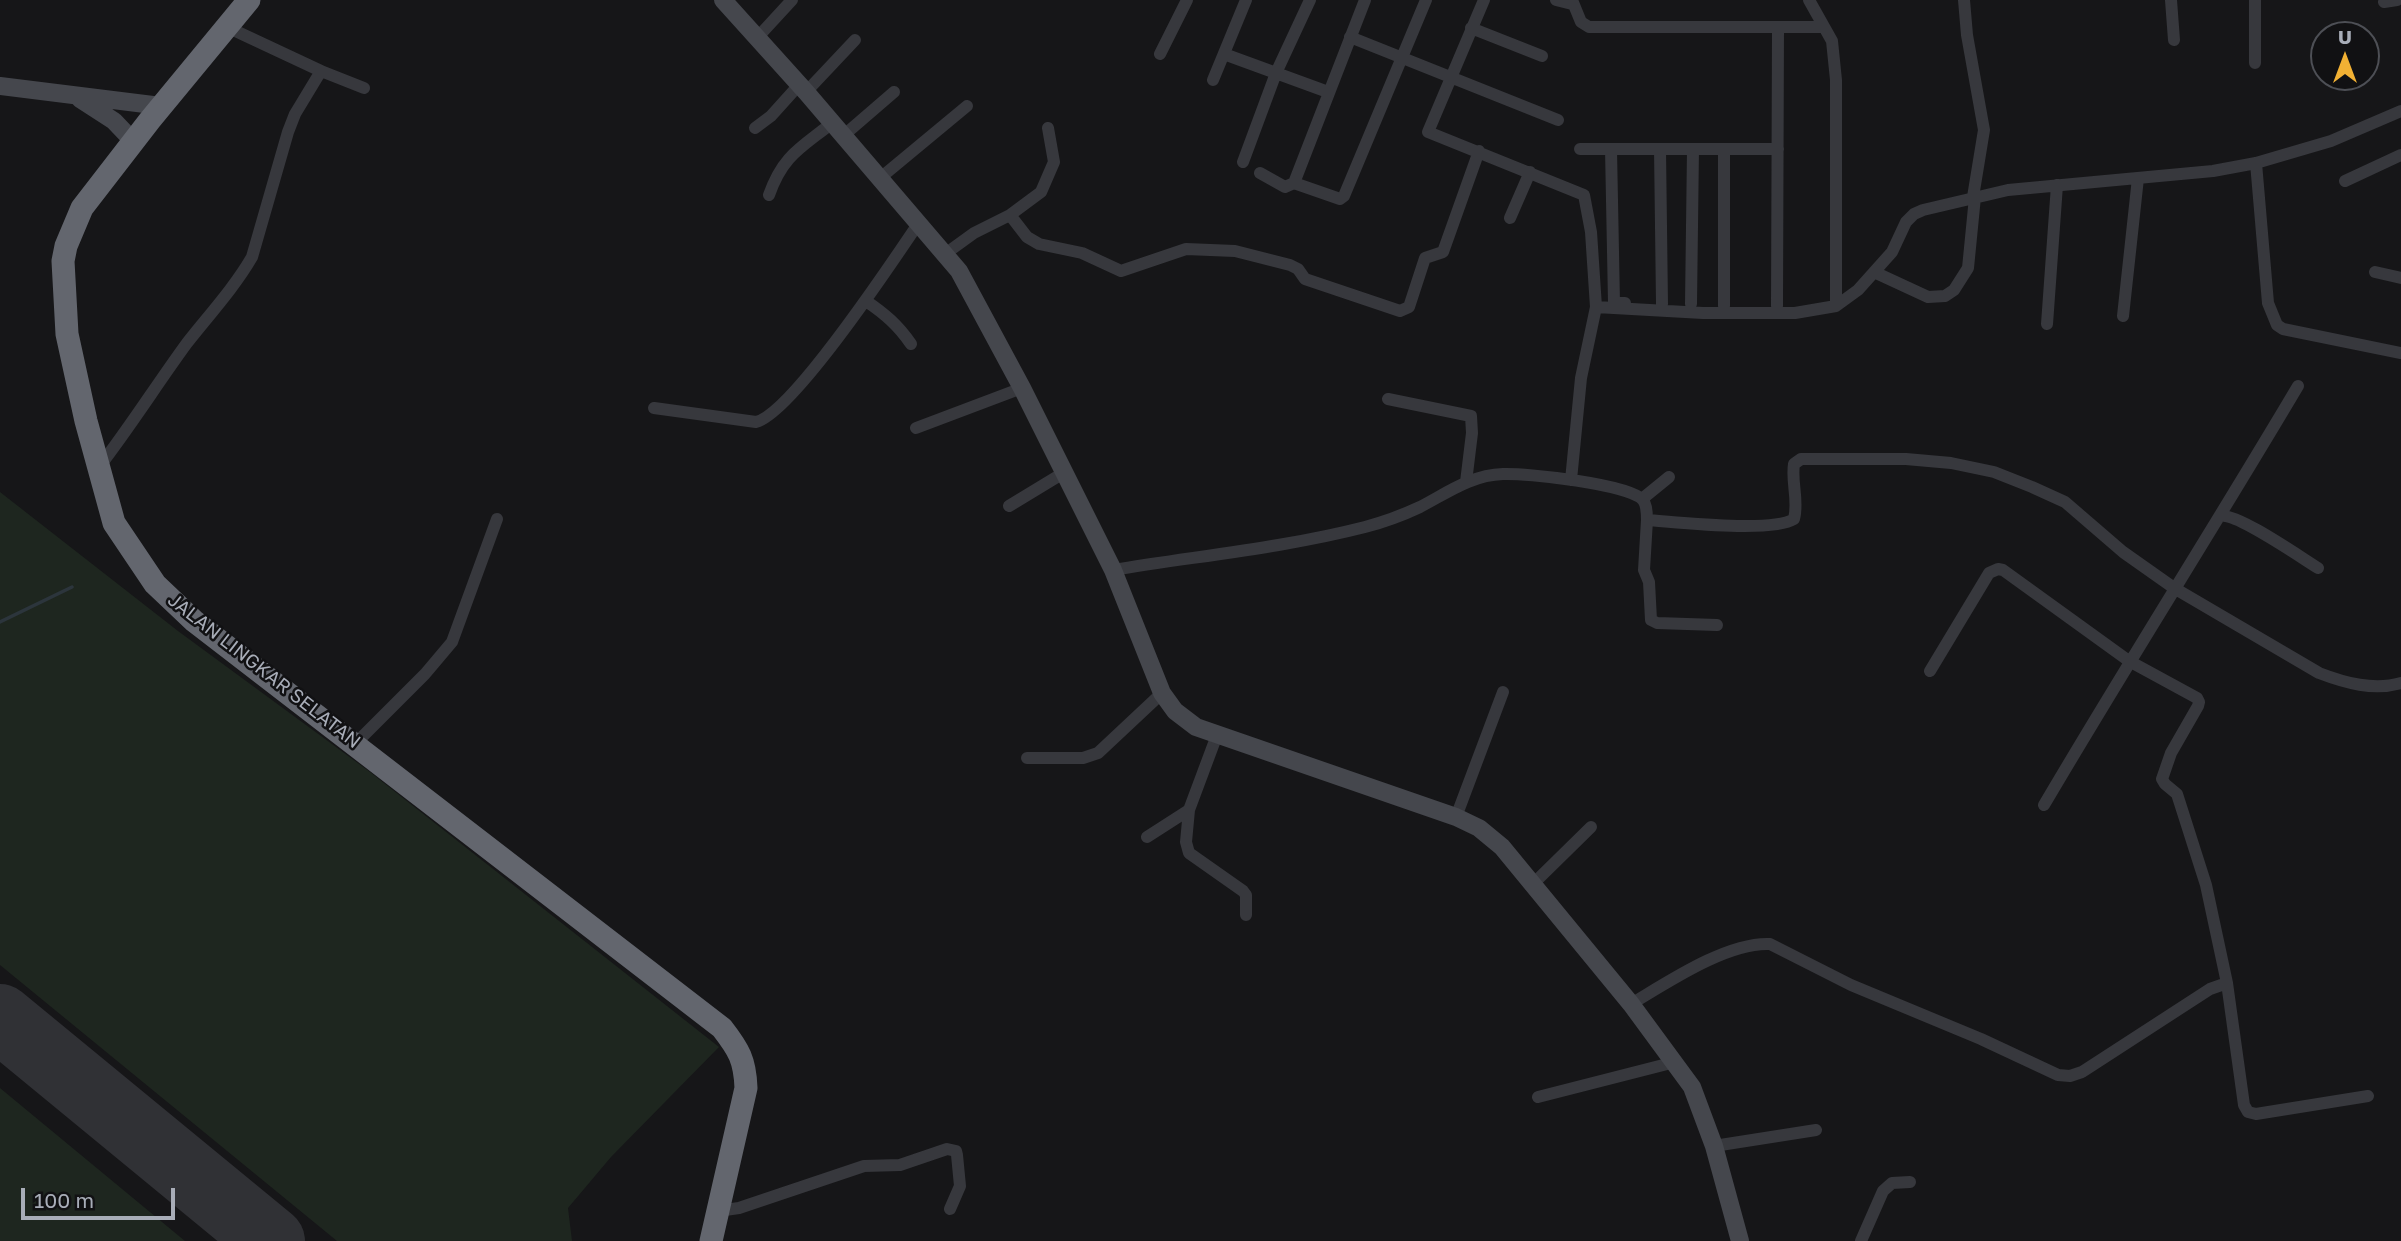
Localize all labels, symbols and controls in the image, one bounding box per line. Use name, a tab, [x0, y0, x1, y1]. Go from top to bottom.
north arrow	[2310, 21, 2380, 91]
text: U	[2338, 25, 2352, 48]
street label: JALAN LINGKAR SELATAN	[163, 589, 365, 753]
scale bar	[24, 1174, 178, 1218]
text: 100 m	[34, 1187, 94, 1213]

